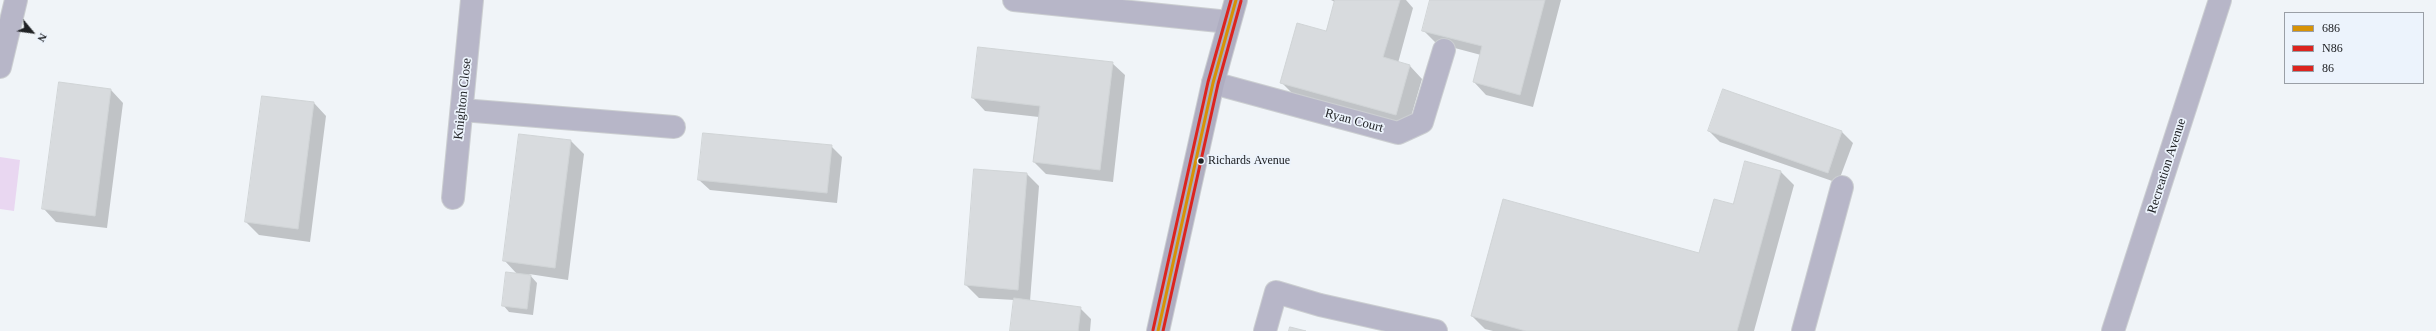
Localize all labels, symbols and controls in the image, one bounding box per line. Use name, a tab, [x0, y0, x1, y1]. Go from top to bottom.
north arrow	[12, 12, 52, 52]
legend	[2284, 12, 2424, 84]
text: 686	[2322, 21, 2340, 35]
text: N	[35, 31, 50, 44]
text: N86	[2322, 41, 2343, 55]
street label: Knighton Close	[451, 57, 475, 141]
text: 86	[2322, 61, 2334, 75]
street label: Ryan Court	[1323, 106, 1385, 136]
street label: Recreation Avenue	[2144, 117, 2190, 215]
place label: Richards Avenue	[1208, 154, 1290, 168]
marker: Richards Avenue	[1196, 156, 1206, 166]

